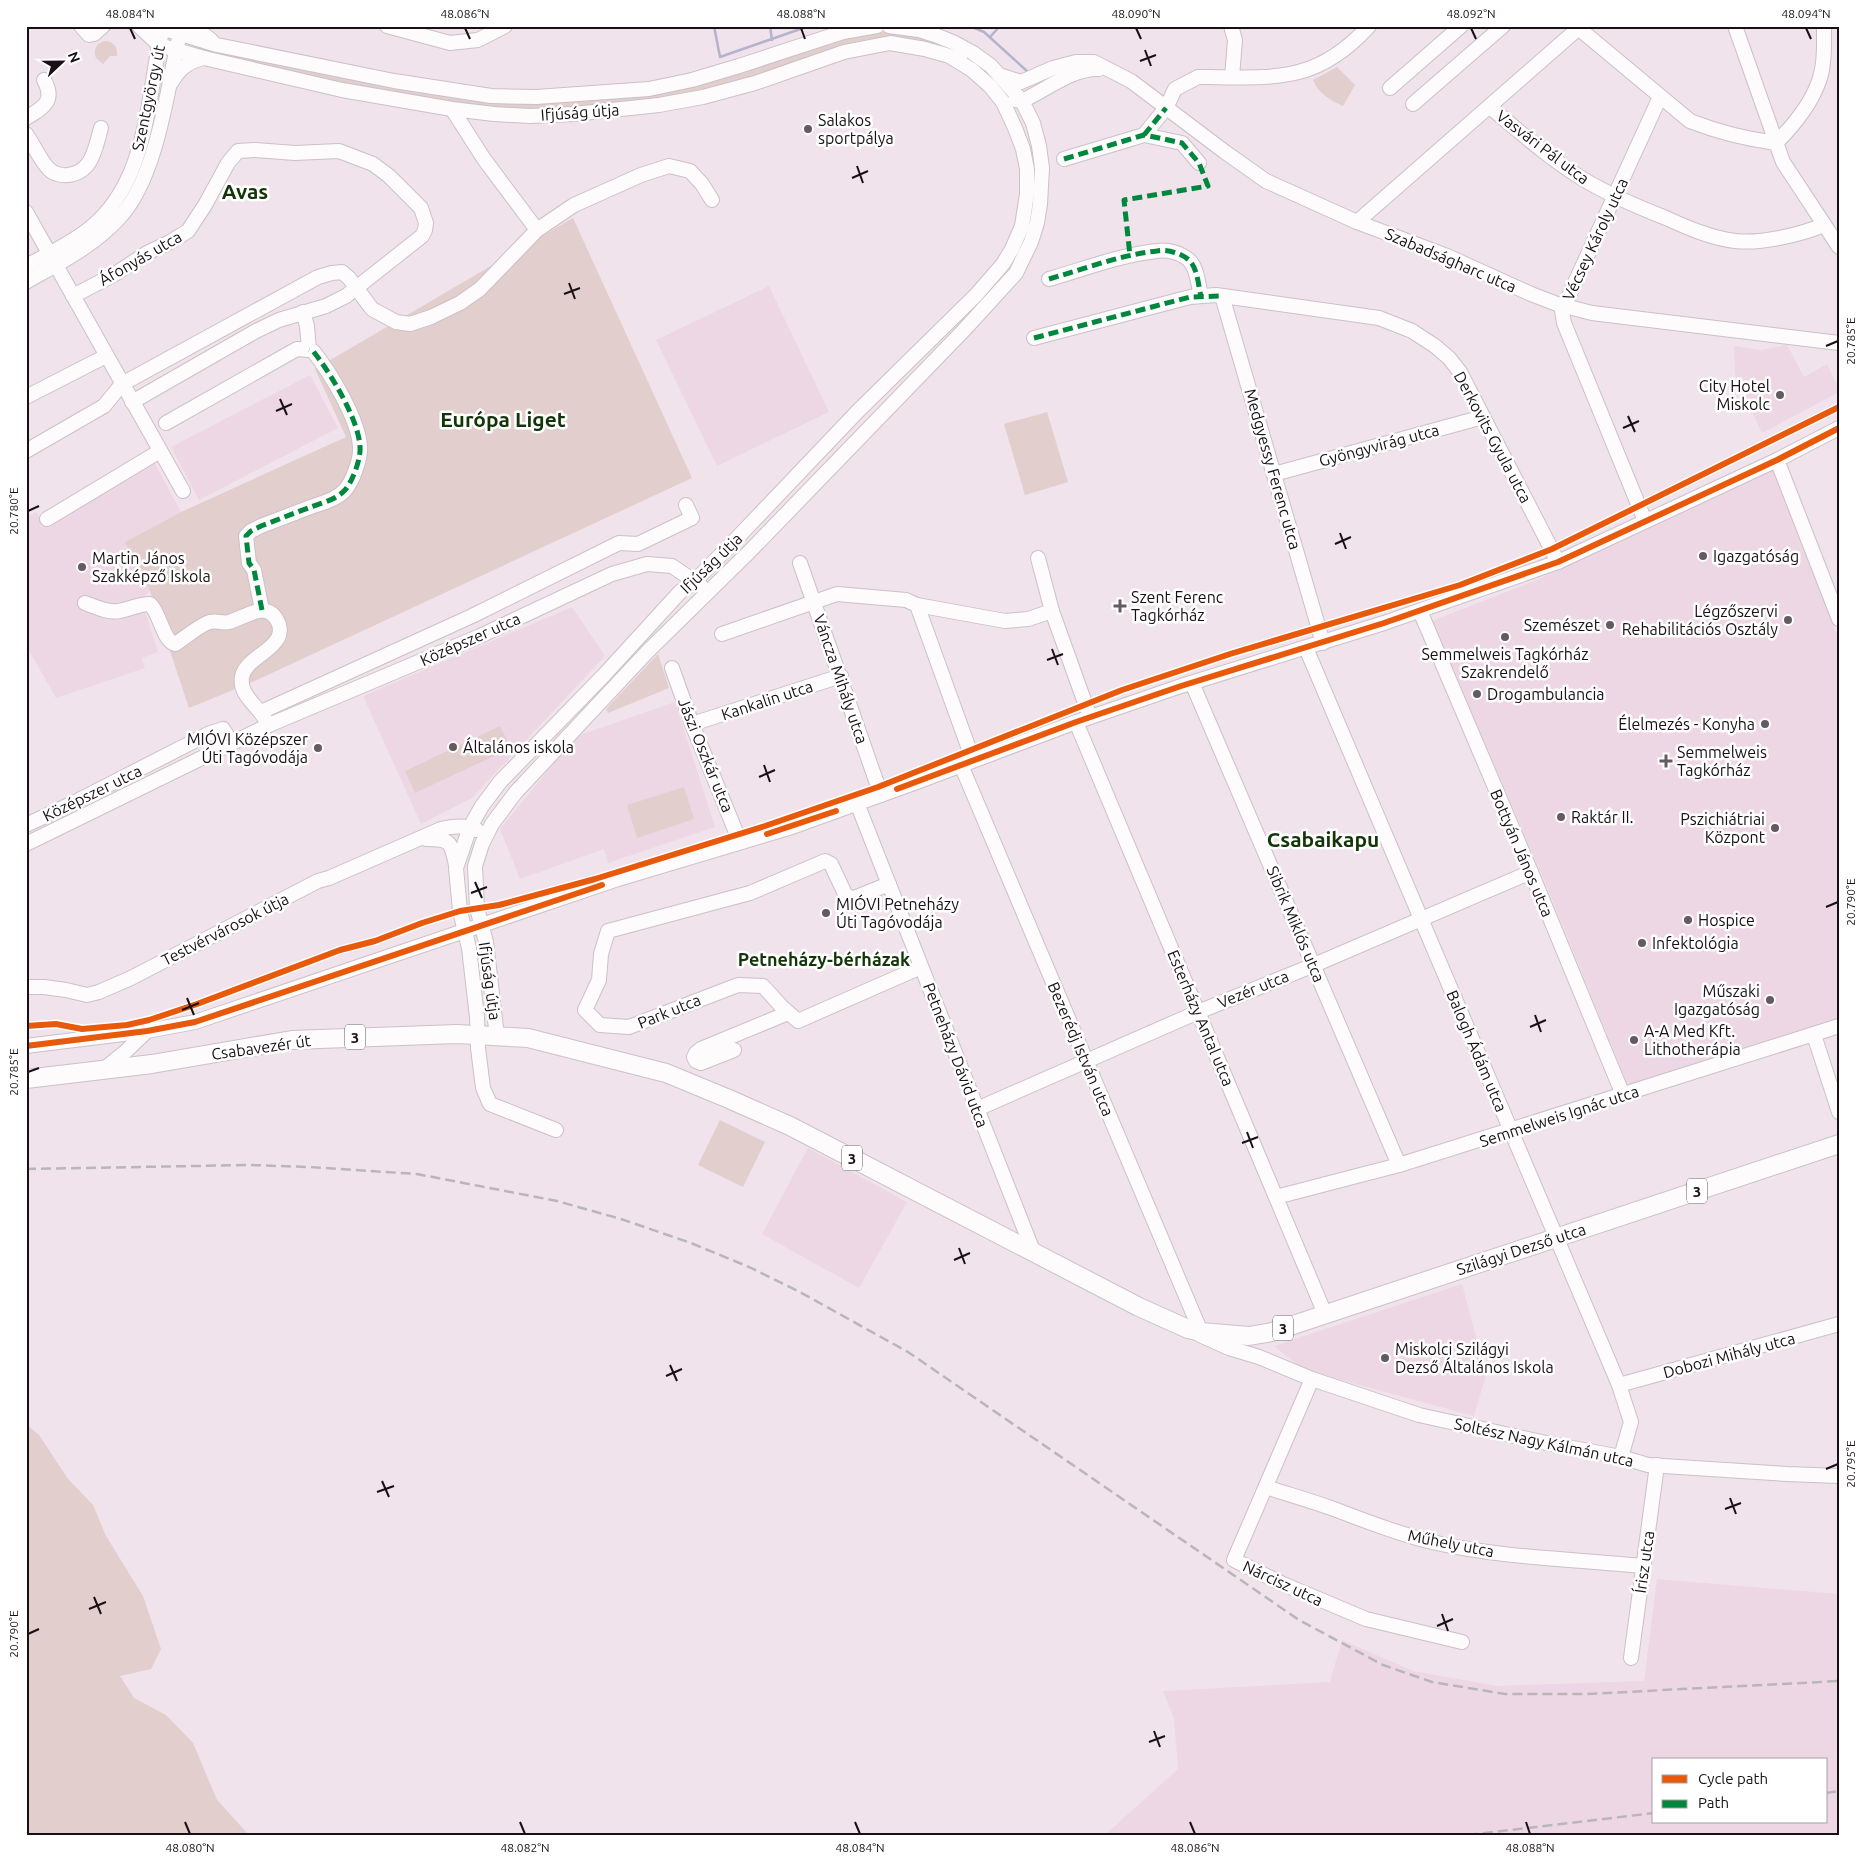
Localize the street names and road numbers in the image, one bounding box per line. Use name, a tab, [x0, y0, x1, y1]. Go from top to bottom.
street label: Szentgyörgy út	[128, 43, 168, 153]
street label: Ifjúság útja	[540, 100, 620, 124]
street label: Vasvári Pál utca	[1493, 106, 1593, 188]
street label: Vécsey Károly utca	[1559, 175, 1631, 303]
street label: Szabadságharc utca	[1383, 224, 1519, 296]
street label: Áfonyás utca	[94, 225, 185, 289]
street label: Derkovits Gyula utca	[1451, 368, 1535, 506]
street label: Medgyessy Ferenc utca	[1241, 387, 1305, 551]
street label: Gyöngyvirág utca	[1317, 420, 1441, 470]
street label: Ifjúság útja	[676, 529, 746, 597]
street label: Középszer utca	[417, 609, 523, 669]
street label: Váncza Mihály utca	[810, 612, 872, 746]
street label: Kankalin utca	[719, 677, 815, 723]
street label: Jászi Oszkár utca	[675, 695, 737, 815]
street label: Középszer utca	[40, 761, 144, 825]
street label: Bottyán János utca	[1487, 786, 1557, 920]
street label: Sibrik Miklós utca	[1263, 863, 1329, 985]
street label: Testvérvárosok útja	[158, 889, 292, 969]
street label: Ifjúság útja	[476, 941, 504, 1021]
street label: Esterházy Antal utca	[1164, 947, 1238, 1089]
street label: Vezér utca	[1215, 967, 1291, 1011]
street label: Bezerédj István utca	[1045, 979, 1117, 1119]
street label: Petneházy Dávid utca	[920, 980, 992, 1130]
street label: Balogh Ádám utca	[1443, 987, 1513, 1115]
street label: Park utca	[635, 990, 703, 1032]
road number: 3	[345, 1024, 365, 1050]
street label: Csabavezér út	[210, 1031, 313, 1063]
street label: Semmelweis Ignác utca	[1477, 1082, 1641, 1150]
road number: 3	[842, 1146, 862, 1170]
road number: 3	[1687, 1178, 1707, 1204]
street label: Szilágyi Dezső utca	[1454, 1220, 1588, 1278]
road number: 3	[1273, 1316, 1293, 1340]
street label: Dobozi Mihály utca	[1661, 1329, 1797, 1381]
street label: Soltész Nagy Kálmán utca	[1453, 1414, 1635, 1470]
street label: Műhely utca	[1406, 1526, 1496, 1560]
street label: Írisz utca	[1629, 1529, 1657, 1594]
street label: Nárcisz utca	[1240, 1557, 1326, 1609]

